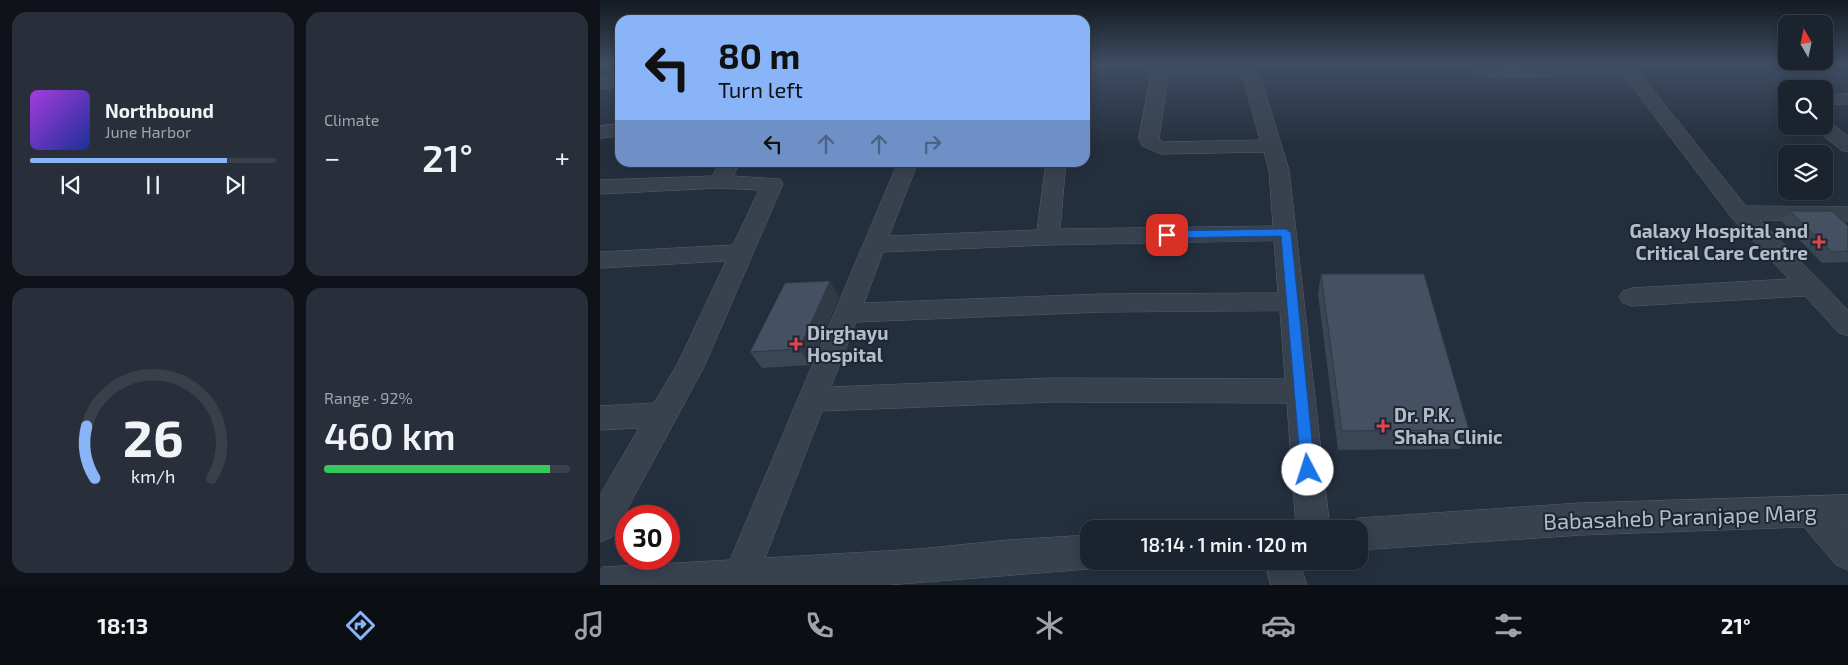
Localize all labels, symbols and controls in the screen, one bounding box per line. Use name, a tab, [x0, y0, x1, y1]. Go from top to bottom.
north arrow	[1778, 15, 1832, 70]
map controls	[1778, 15, 1833, 200]
text: 80 m	[718, 34, 800, 76]
icon: left	[635, 35, 700, 100]
text: Turn left	[718, 76, 803, 102]
button: search	[1778, 80, 1833, 135]
text: Northbound	[105, 99, 214, 122]
text: Climate	[324, 110, 379, 129]
text: June Harbor	[105, 122, 192, 141]
icon: left	[759, 130, 787, 158]
icon: ahead	[812, 130, 840, 158]
icon: ahead	[865, 130, 893, 158]
icon: right	[918, 130, 946, 158]
text: 21°	[422, 134, 473, 180]
text: −	[324, 140, 340, 174]
text: +	[555, 140, 570, 174]
button: layers	[1778, 145, 1833, 200]
icon: previous	[57, 171, 85, 199]
icon: pause	[139, 171, 167, 199]
icon: next	[221, 171, 249, 199]
pin	[1146, 214, 1188, 256]
place label: Galaxy Hospital and Critical Care Centre	[1629, 219, 1808, 264]
icon: arrive	[1153, 221, 1181, 249]
marker: Galaxy Hospital and Critical Care Centre	[1812, 235, 1826, 249]
place label: Dirghayu Hospital	[807, 321, 889, 366]
marker: Dirghayu Hospital	[789, 337, 803, 351]
text: Range · 92%	[324, 388, 413, 407]
place label: Dr. P.K. Shaha Clinic	[1394, 403, 1503, 448]
text: 26	[123, 405, 183, 467]
text: 460 km	[324, 412, 456, 458]
marker: Dr. P.K. Shaha Clinic	[1376, 419, 1390, 433]
position arrow	[1281, 443, 1333, 495]
text: km/h	[131, 465, 175, 487]
street label: Babasaheb Paranjape Marg	[1543, 498, 1817, 535]
speed limit sign: 30	[615, 505, 680, 570]
text: 18:14 · 1 min · 120 m	[1141, 533, 1307, 556]
icon: directions	[343, 608, 378, 643]
icon: music	[572, 608, 607, 643]
icon: phone	[802, 608, 837, 643]
icon: climate	[1032, 608, 1067, 643]
icon: car	[1261, 608, 1296, 643]
icon: filters	[1491, 608, 1526, 643]
text: 18:13	[97, 612, 148, 638]
text: 21°	[1721, 612, 1751, 638]

